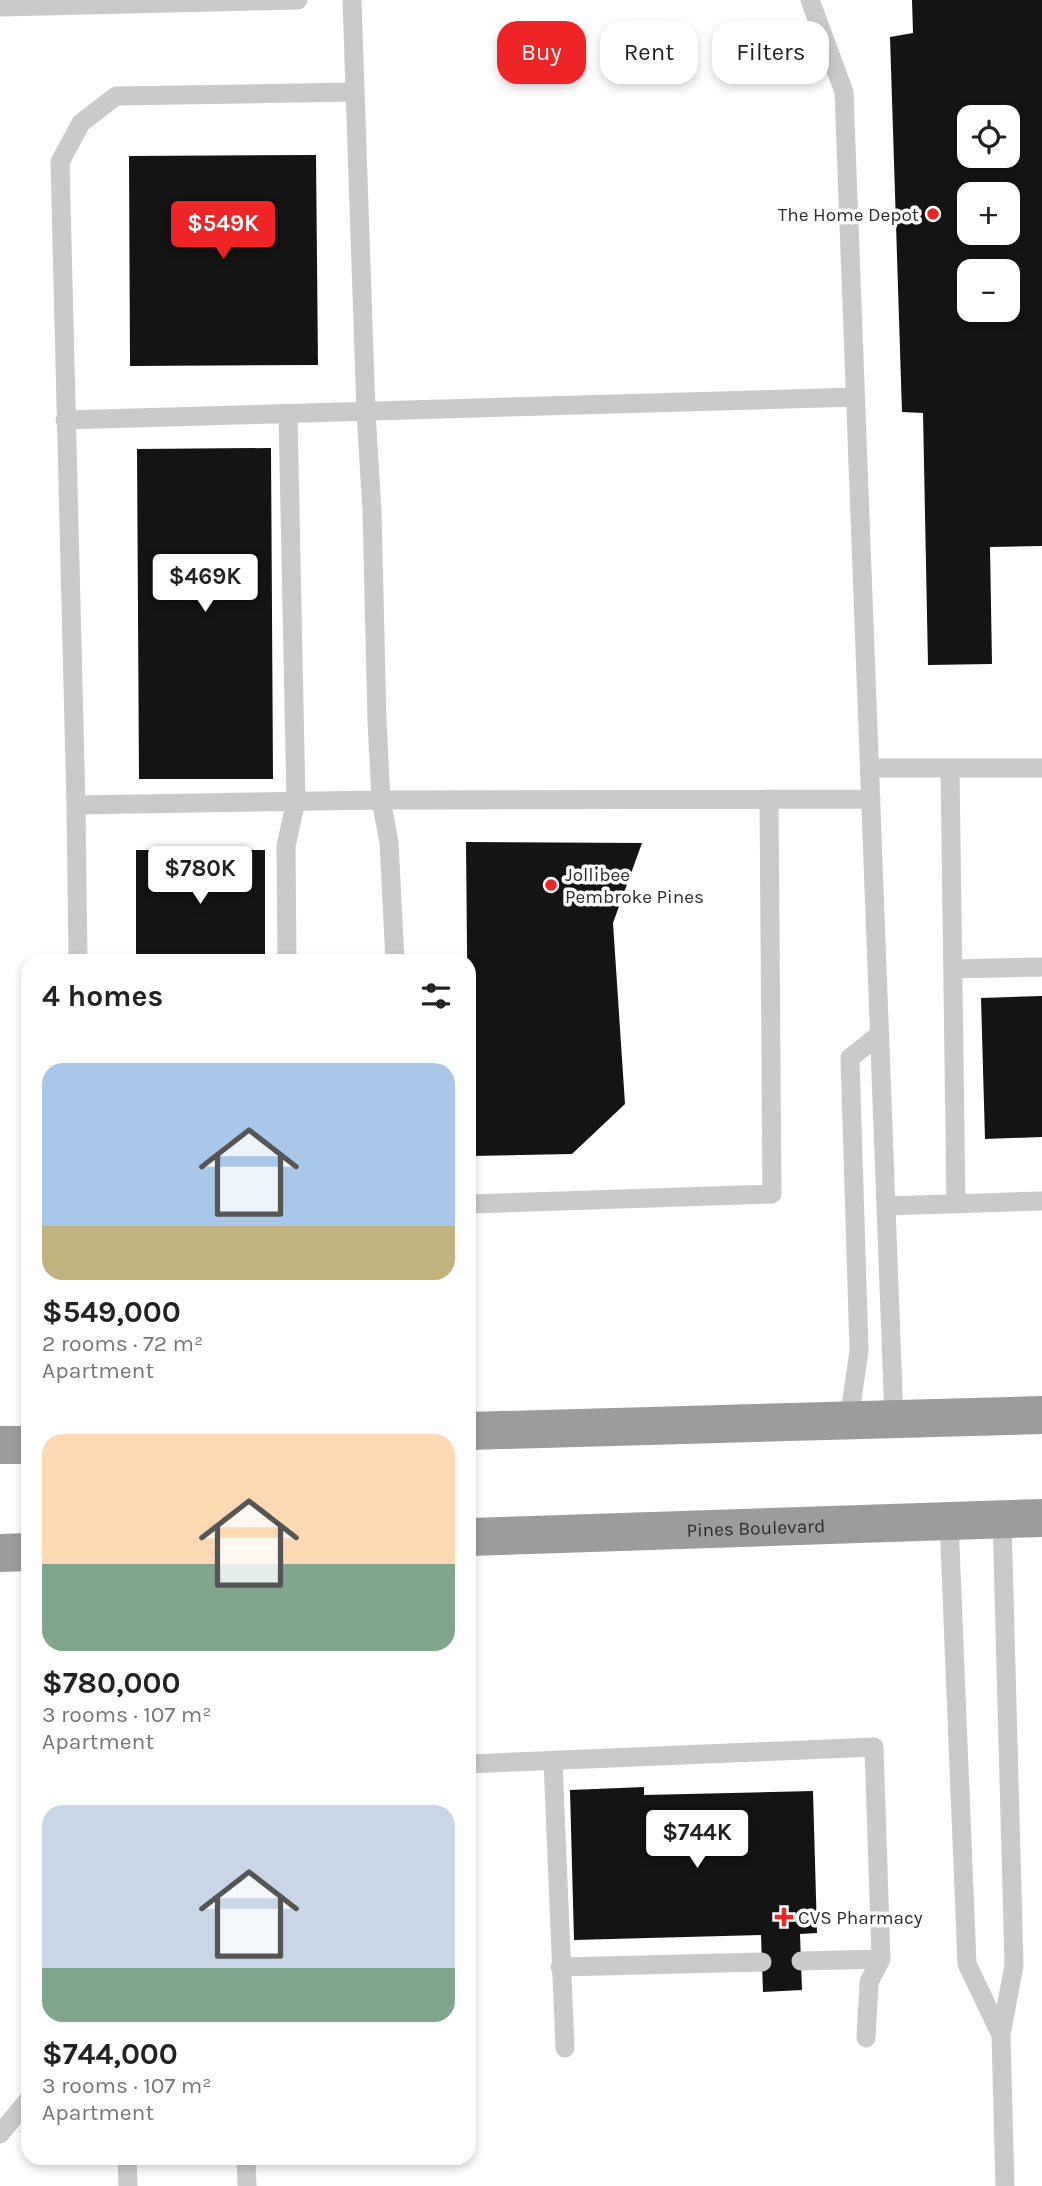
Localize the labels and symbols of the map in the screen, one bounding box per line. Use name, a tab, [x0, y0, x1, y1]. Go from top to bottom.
pin: $549K	[174, 202, 272, 261]
place label: The Home Depot	[778, 204, 919, 226]
marker: The Home Depot	[925, 206, 941, 222]
pin: $469K	[156, 554, 254, 614]
pin: $780K	[151, 846, 249, 906]
place label: Jollibee Pembroke Pines	[565, 864, 704, 908]
marker: Jollibee Pembroke Pines	[543, 877, 559, 893]
street label: Pines Boulevard	[686, 1515, 826, 1542]
pin: $744K	[648, 1811, 746, 1870]
place label: CVS Pharmacy	[798, 1907, 923, 1929]
marker: CVS Pharmacy	[776, 1909, 792, 1925]

